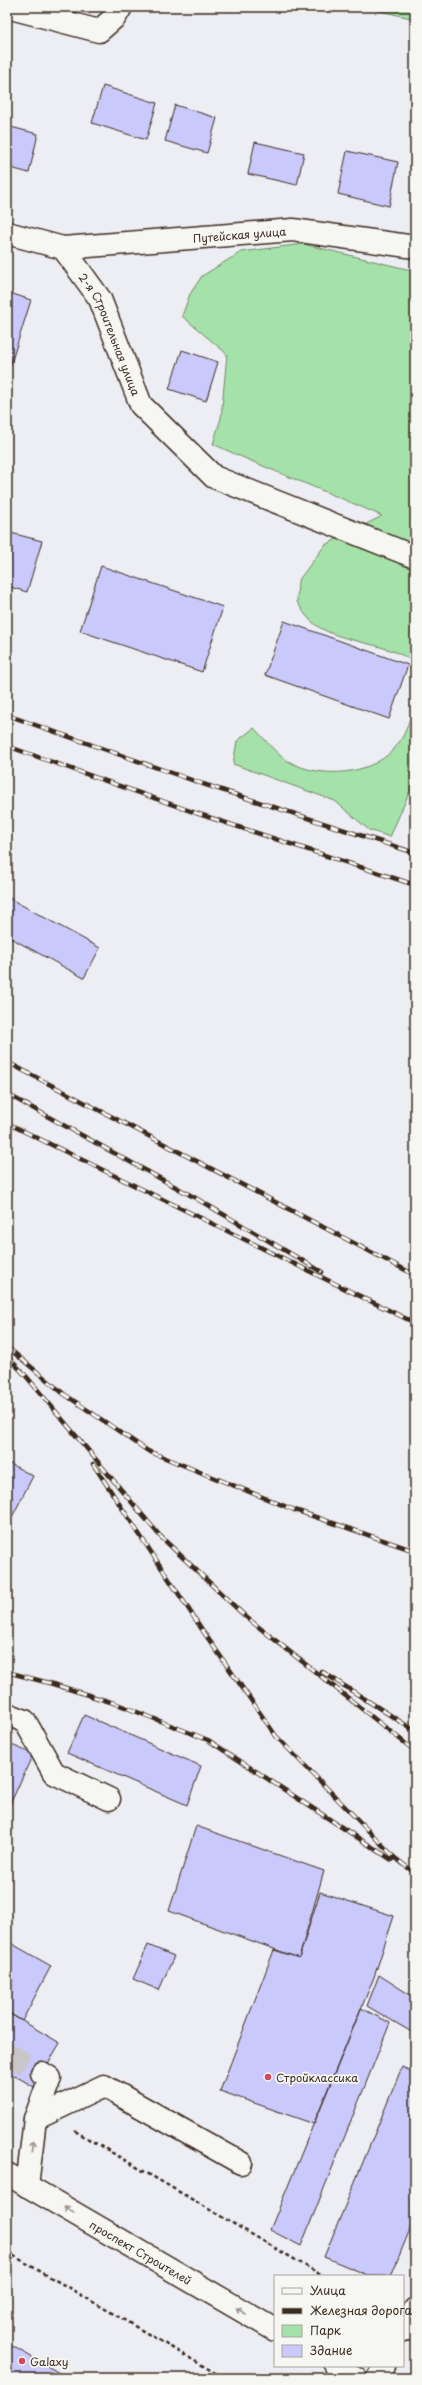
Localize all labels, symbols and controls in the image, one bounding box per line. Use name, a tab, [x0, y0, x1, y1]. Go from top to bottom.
street label: Путейская улица	[192, 222, 287, 246]
street label: 2-я Строительная улица	[75, 269, 145, 398]
place label: Стройклассика	[276, 2069, 358, 2086]
marker: Стройклассика	[263, 2072, 273, 2082]
one-way arrow	[28, 2141, 36, 2154]
one-way arrow	[64, 2206, 75, 2214]
street label: проспект Строителей	[87, 2216, 195, 2288]
legend	[274, 2275, 404, 2367]
text: Улица	[310, 2281, 346, 2299]
text: Железная дорога	[310, 2301, 413, 2319]
one-way arrow	[235, 2306, 247, 2314]
text: Парк	[310, 2321, 342, 2339]
text: Здание	[310, 2341, 352, 2359]
place label: Galaxy	[30, 2353, 69, 2370]
marker: Galaxy	[17, 2356, 27, 2366]

